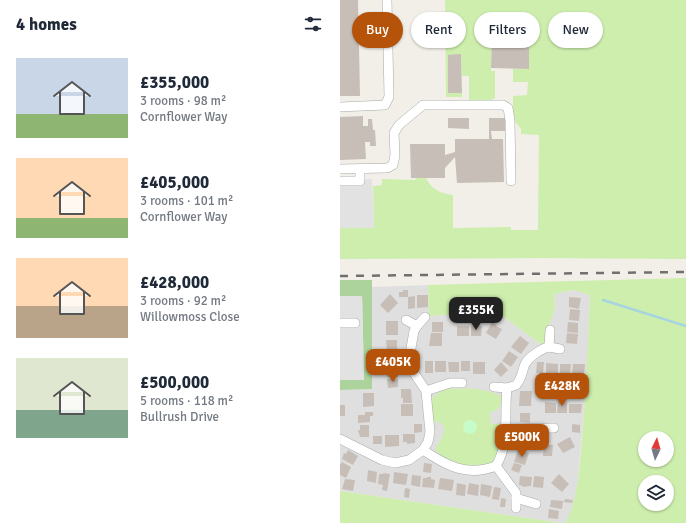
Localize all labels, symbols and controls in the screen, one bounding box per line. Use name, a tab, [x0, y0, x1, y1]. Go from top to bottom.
chip: Buy	[352, 12, 403, 48]
chip: Rent	[411, 12, 466, 48]
chip: Filters	[474, 12, 540, 48]
chip: New	[548, 12, 603, 48]
icon: filters	[302, 13, 324, 35]
text: 4 homes	[16, 14, 77, 35]
text: £355,000	[140, 72, 209, 93]
icon: home	[48, 74, 96, 122]
text: 3 rooms · 98 m²	[140, 93, 226, 109]
text: Cornflower Way	[140, 109, 227, 125]
text: £405,000	[140, 172, 209, 193]
icon: home	[48, 174, 96, 222]
text: 3 rooms · 101 m²	[140, 193, 233, 209]
text: Cornflower Way	[140, 209, 227, 225]
text: £428,000	[140, 272, 209, 293]
icon: home	[48, 274, 96, 322]
text: 3 rooms · 92 m²	[140, 293, 226, 309]
pin: £355K	[448, 297, 504, 331]
text: £355K	[458, 302, 494, 318]
text: Willowmoss Close	[140, 309, 240, 325]
pin: £405K	[365, 349, 421, 383]
text: £405K	[375, 354, 411, 370]
text: £500,000	[140, 372, 209, 393]
pin: £428K	[534, 373, 590, 407]
icon: home	[48, 374, 96, 422]
text: £428K	[544, 378, 580, 394]
text: 5 rooms · 118 m²	[140, 393, 233, 409]
text: Bullrush Drive	[140, 409, 219, 425]
pin: £500K	[494, 424, 550, 458]
text: £500K	[504, 429, 540, 445]
north arrow	[638, 431, 674, 467]
map controls	[638, 431, 674, 511]
button: layers	[638, 475, 674, 511]

